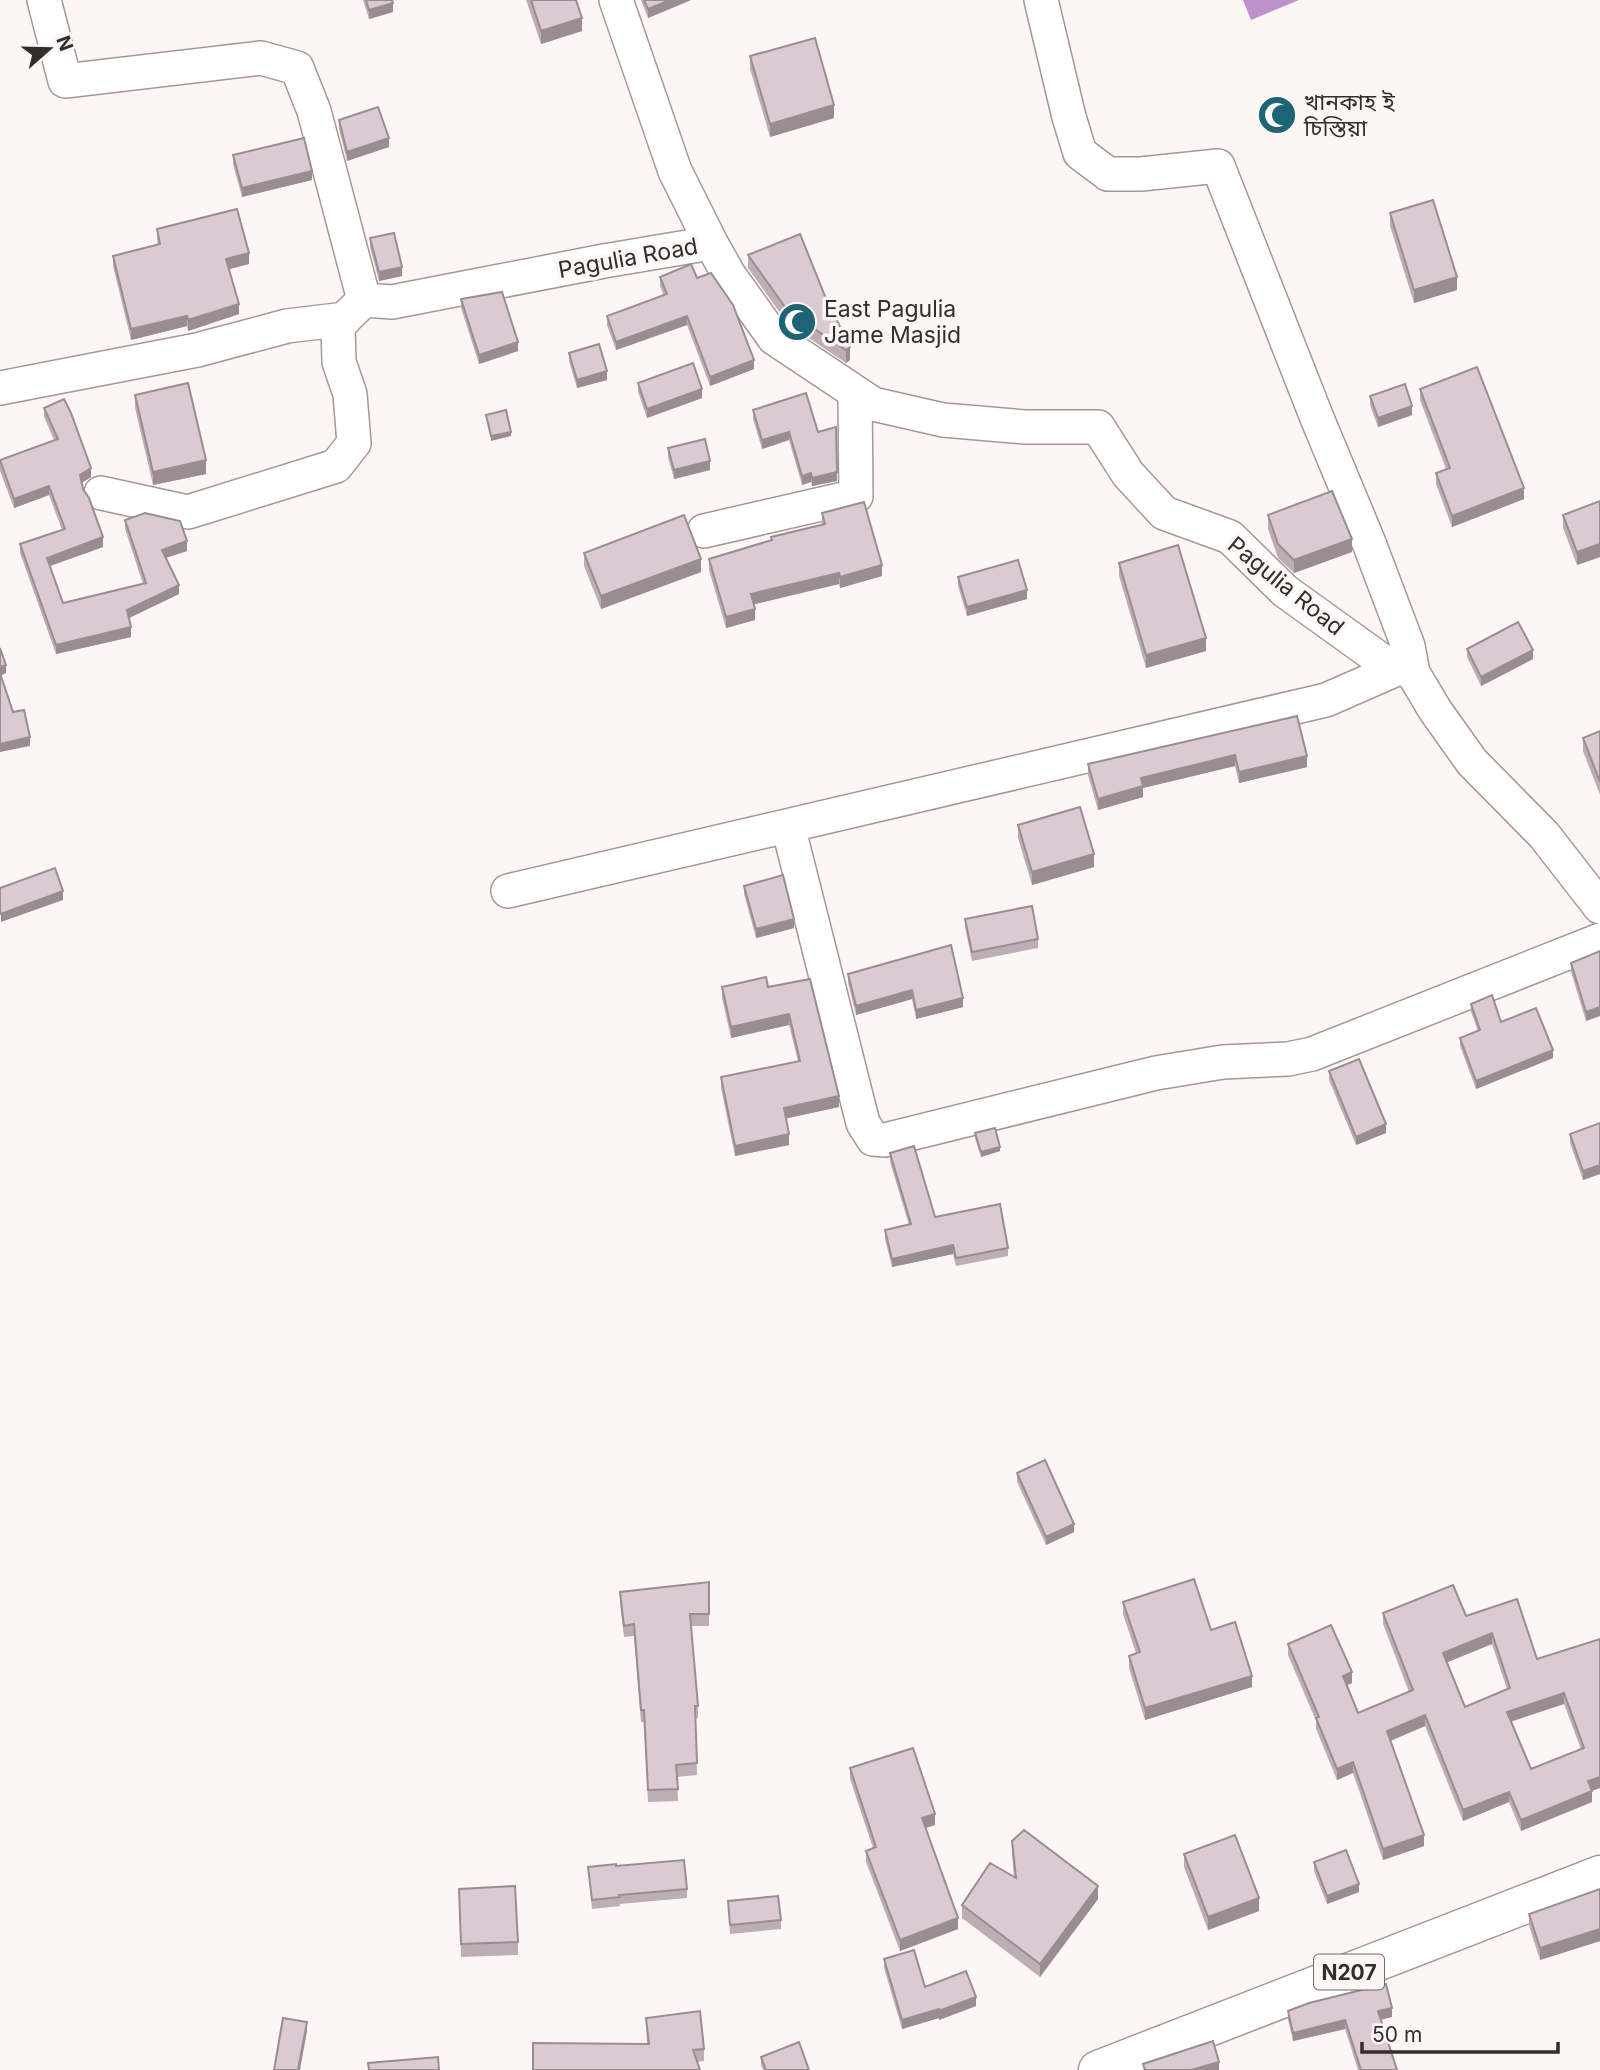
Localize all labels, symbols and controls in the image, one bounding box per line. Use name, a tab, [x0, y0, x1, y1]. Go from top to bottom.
north arrow	[14, 14, 84, 84]
text: N	[51, 33, 78, 54]
place label: খানকাহ ই চিস্তিয়া	[1303, 88, 1396, 142]
mosque icon: খানকাহ ই চিস্তিয়া	[1256, 94, 1298, 136]
street label: Pagulia Road	[556, 232, 700, 284]
place label: East Pagulia Jame Masjid	[824, 295, 961, 349]
mosque icon: East Pagulia Jame Masjid	[776, 301, 818, 343]
street label: Pagulia Road	[1222, 531, 1350, 641]
road number: N207	[1314, 1954, 1384, 1990]
scale bar	[1362, 2010, 1558, 2054]
text: 50 m	[1372, 2022, 1422, 2047]

